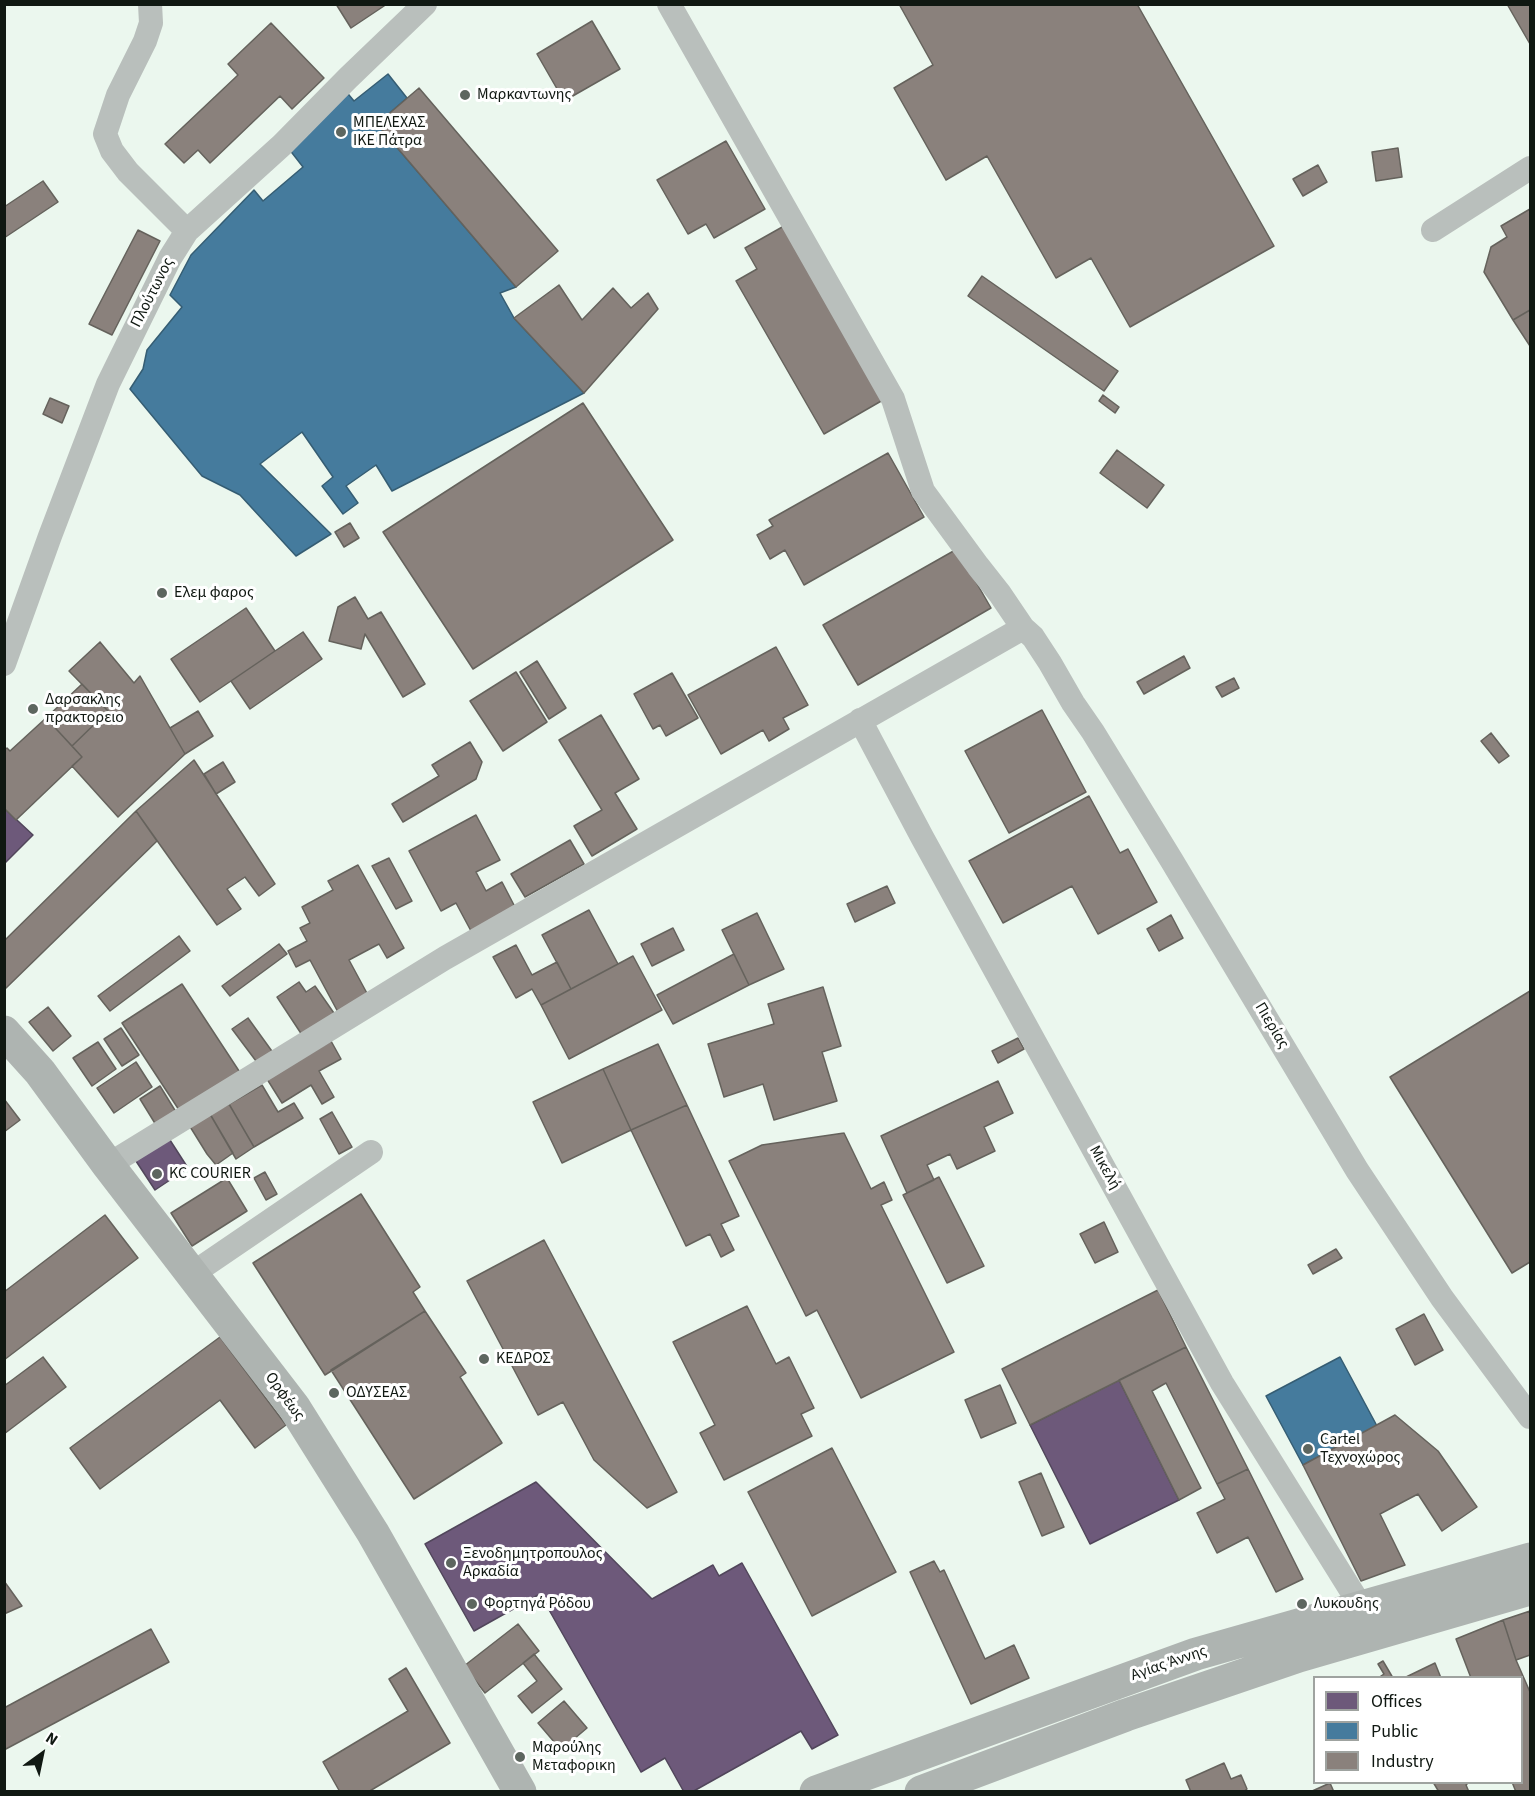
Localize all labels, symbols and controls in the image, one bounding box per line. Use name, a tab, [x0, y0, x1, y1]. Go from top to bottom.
place label: Μαρκαντωνης	[477, 85, 571, 105]
marker: Μαρκαντωνης	[458, 88, 472, 102]
place label: ΜΠΕΛΕΧΑΣ ΙΚΕ Πάτρα	[353, 113, 426, 151]
marker: ΜΠΕΛΕΧΑΣ ΙΚΕ Πάτρα	[334, 125, 348, 139]
street label: Πλούτωνος	[127, 255, 179, 331]
place label: Ελεμ φαρος	[174, 583, 254, 603]
marker: Ελεμ φαρος	[155, 586, 169, 600]
place label: Δαρσακλης πρακτορειο	[45, 690, 124, 728]
marker: Δαρσακλης πρακτορειο	[26, 702, 40, 716]
street label: Πιερίας	[1250, 999, 1292, 1053]
street label: Μικελή	[1084, 1143, 1124, 1193]
place label: KC COURIER	[169, 1164, 251, 1184]
marker: KC COURIER	[150, 1167, 164, 1181]
place label: ΚΕΔΡΟΣ	[496, 1349, 551, 1369]
marker: ΚΕΔΡΟΣ	[477, 1352, 491, 1366]
street label: Ορφέως	[260, 1369, 308, 1425]
place label: ΟΔΥΣΕΑΣ	[346, 1383, 407, 1403]
marker: ΟΔΥΣΕΑΣ	[327, 1386, 341, 1400]
place label: Cartel Τεχνοχώρος	[1320, 1430, 1400, 1468]
marker: Cartel Τεχνοχώρος	[1301, 1442, 1315, 1456]
place label: Ξενοδημητροπουλος Αρκαδία	[463, 1544, 603, 1582]
marker: Ξενοδημητροπουλος Αρκαδία	[444, 1556, 458, 1570]
place label: Φορτηγά Ρόδου	[484, 1594, 591, 1614]
place label: Λυκουδης	[1314, 1594, 1379, 1614]
marker: Φορτηγά Ρόδου	[465, 1597, 479, 1611]
marker: Λυκουδης	[1295, 1597, 1309, 1611]
street label: Αγίας Άννης	[1129, 1642, 1209, 1686]
legend	[1313, 1676, 1523, 1784]
text: Offices	[1371, 1689, 1422, 1714]
text: Public	[1371, 1719, 1418, 1744]
north arrow	[12, 1724, 72, 1784]
text: N	[41, 1727, 62, 1751]
place label: Μαρούλης Μεταφορικη	[532, 1738, 616, 1776]
text: Industry	[1371, 1749, 1434, 1774]
marker: Μαρούλης Μεταφορικη	[513, 1750, 527, 1764]

